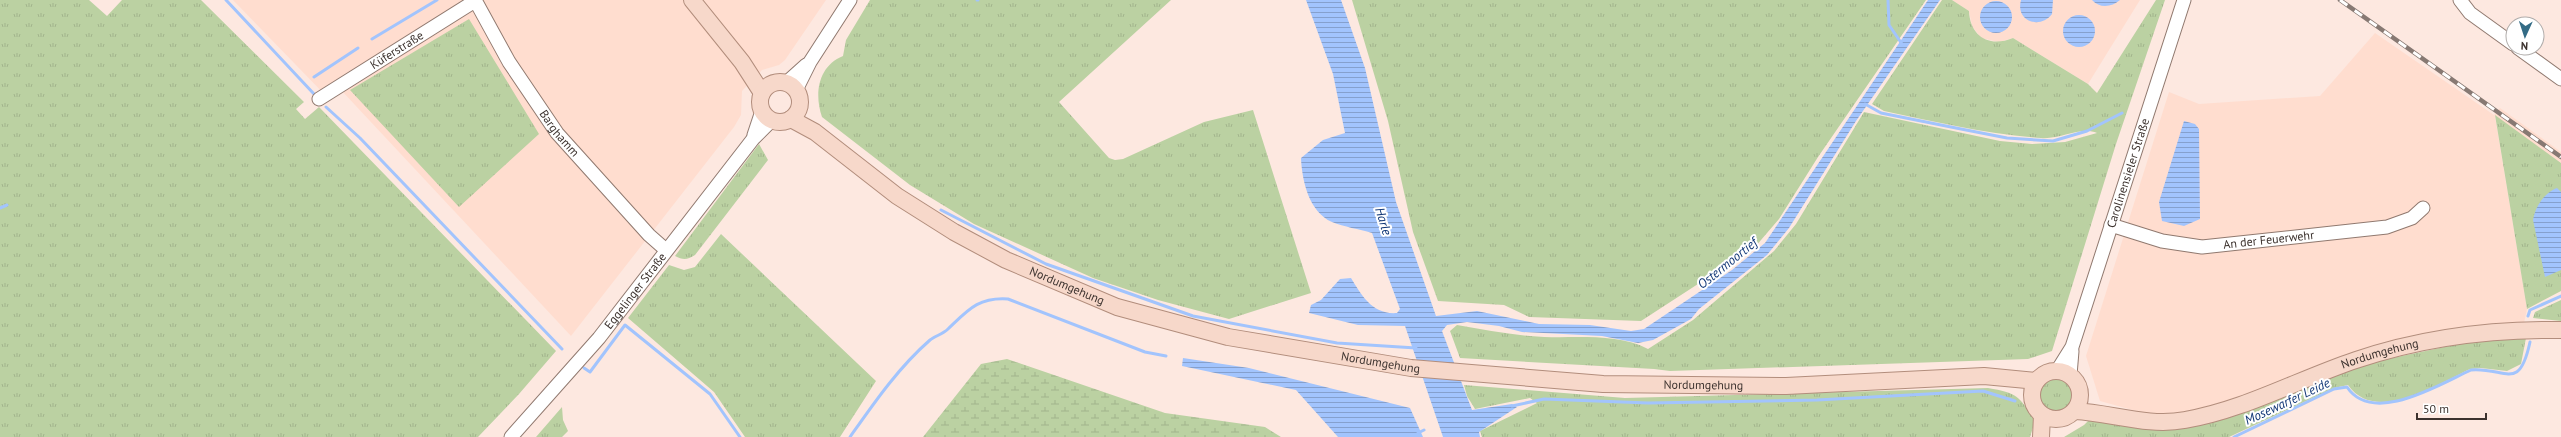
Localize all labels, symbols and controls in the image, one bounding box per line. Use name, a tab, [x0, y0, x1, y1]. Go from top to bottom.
north arrow	[2505, 16, 2545, 56]
street label: Küferstraße	[367, 27, 426, 72]
text: N	[2520, 39, 2528, 53]
street label: Barghamm	[537, 107, 583, 159]
street label: Carolinensieler Straße	[2103, 116, 2152, 230]
water label: Harle	[1371, 205, 1396, 237]
street label: An der Feuerwehr	[2223, 227, 2315, 252]
water label: Ostermoortief	[1694, 233, 1763, 293]
street label: Eggelinger Straße	[601, 249, 669, 332]
street label: Nordumgehung	[1027, 263, 1107, 308]
street label: Nordumgehung	[2339, 335, 2420, 372]
street label: Nordumgehung	[1340, 348, 1421, 376]
water label: Mosewarfer Leide	[2242, 374, 2333, 429]
street label: Nordumgehung	[1663, 377, 1743, 393]
scale bar	[2417, 395, 2486, 421]
text: 50 m	[2423, 401, 2449, 416]

